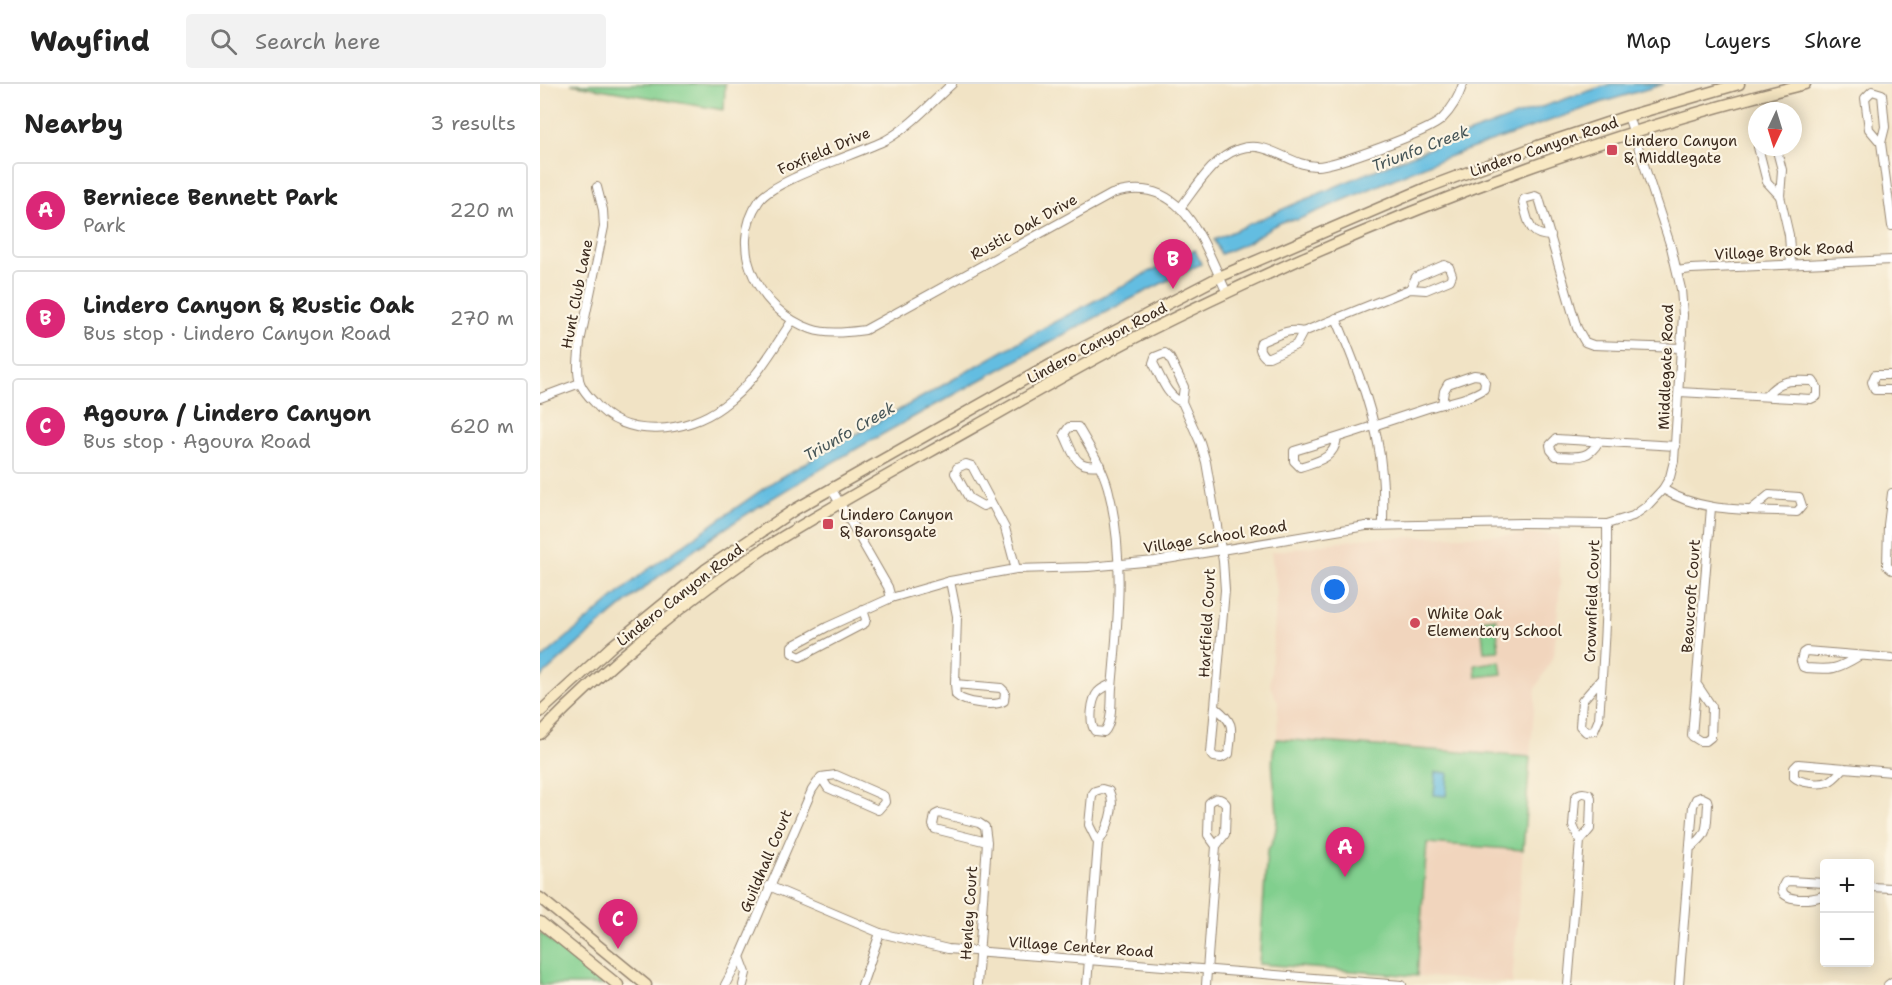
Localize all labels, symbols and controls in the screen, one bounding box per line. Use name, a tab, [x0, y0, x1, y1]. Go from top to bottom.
search box	[186, 14, 606, 68]
text: Wayfind	[30, 22, 150, 60]
icon: search	[207, 25, 240, 58]
text: Search here	[255, 27, 381, 56]
text: Map	[1626, 27, 1671, 55]
text: Layers	[1704, 27, 1771, 55]
text: Share	[1804, 27, 1862, 55]
north arrow	[1748, 102, 1802, 156]
text: Nearby	[24, 106, 123, 141]
text: 3 results	[430, 110, 516, 136]
street label: Lindero Canyon Road	[1467, 112, 1621, 182]
water label: Triunfo Creek	[1369, 120, 1472, 177]
street label: Foxfield Drive	[775, 123, 873, 179]
place label: Lindero Canyon & Middlegate	[1624, 131, 1737, 168]
marker: Lindero Canyon & Middlegate	[1605, 143, 1619, 157]
text: Berniece Bennett Park	[83, 183, 338, 212]
street label: Rustic Oak Drive	[967, 189, 1081, 265]
text: A	[38, 197, 53, 223]
text: 220 m	[450, 197, 514, 223]
text: Park	[83, 212, 126, 238]
street label: Village Brook Road	[1714, 237, 1855, 265]
street label: Hunt Club Lane	[557, 238, 597, 350]
pin: B	[1154, 240, 1192, 289]
text: Lindero Canyon & Rustic Oak	[83, 291, 415, 320]
street label: Lindero Canyon Road	[1023, 297, 1171, 388]
street label: Middlegate Road	[1654, 303, 1678, 430]
text: B	[39, 305, 52, 331]
text: 270 m	[450, 305, 514, 331]
text: Bus stop · Lindero Canyon Road	[83, 320, 391, 346]
water label: Triunfo Creek	[800, 397, 899, 466]
text: Agoura / Lindero Canyon	[83, 399, 371, 428]
text: C	[39, 413, 52, 439]
text: 620 m	[450, 413, 514, 439]
text: Bus stop · Agoura Road	[83, 428, 311, 454]
place label: Lindero Canyon & Baronsgate	[840, 505, 953, 542]
street label: Village School Road	[1142, 516, 1289, 558]
marker: Lindero Canyon & Baronsgate	[821, 517, 835, 531]
street label: Beaucroft Court	[1677, 538, 1705, 654]
street label: Lindero Canyon Road	[612, 539, 748, 651]
street label: Crownfield Court	[1580, 539, 1604, 663]
street label: Hartfield Court	[1194, 568, 1220, 678]
your location	[1320, 575, 1349, 604]
place label: White Oak Elementary School	[1427, 604, 1563, 641]
marker: White Oak Elementary School	[1408, 616, 1422, 630]
street label: Guildhall Court	[735, 806, 797, 916]
pin: A	[1326, 828, 1364, 877]
map controls	[1820, 859, 1874, 967]
button: +	[1820, 859, 1874, 913]
street label: Henley Court	[956, 865, 982, 961]
pin: C	[598, 900, 638, 949]
button: −	[1820, 913, 1874, 967]
street label: Village Center Road	[1008, 932, 1155, 962]

